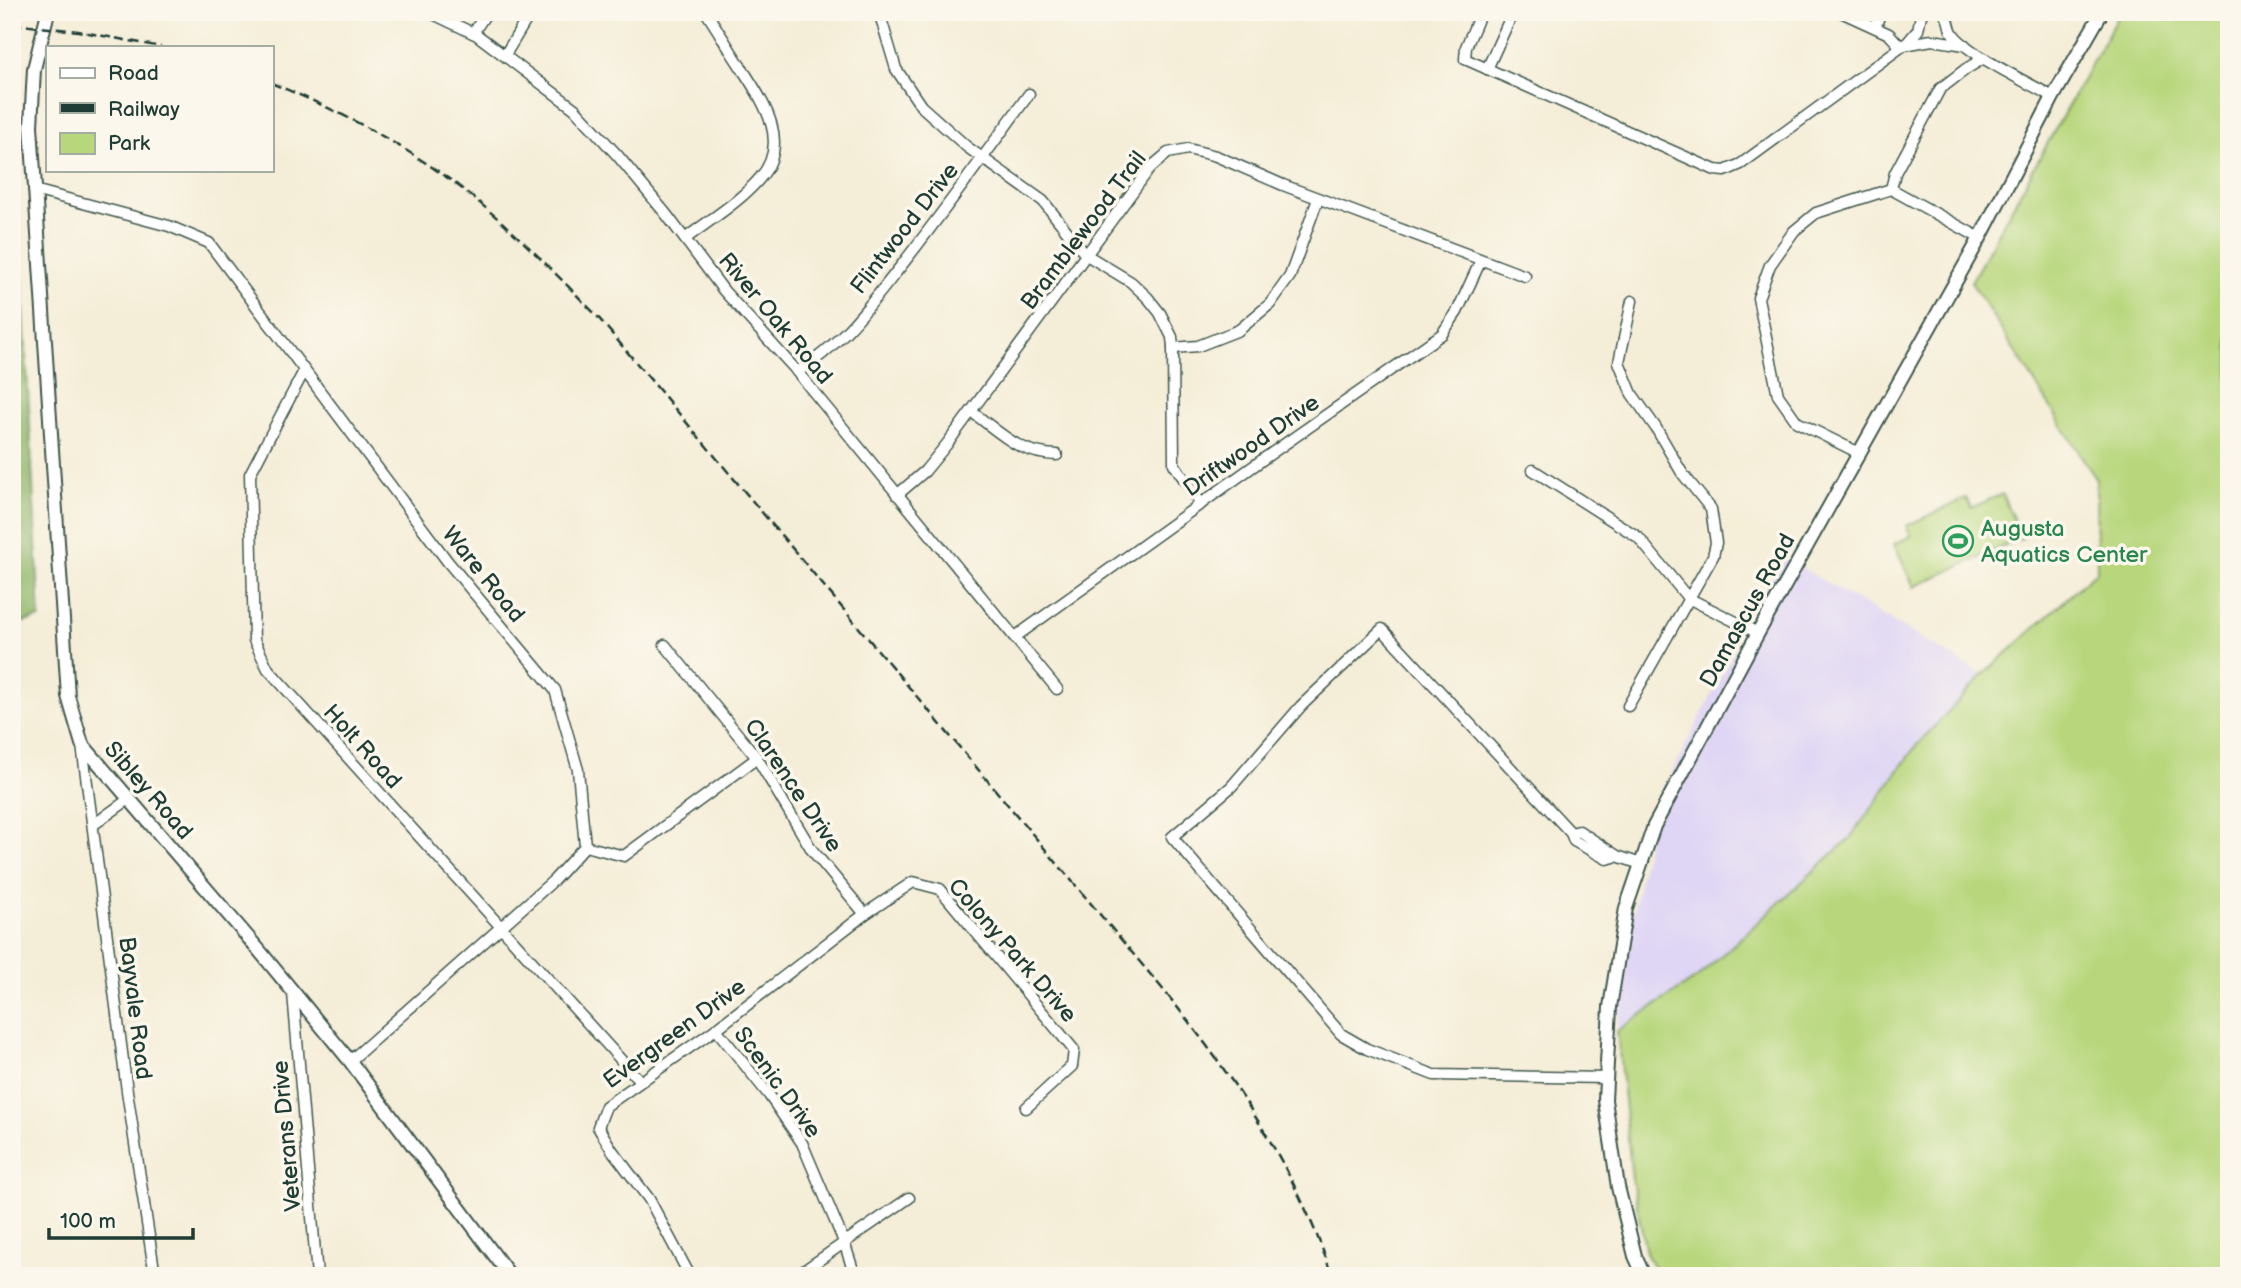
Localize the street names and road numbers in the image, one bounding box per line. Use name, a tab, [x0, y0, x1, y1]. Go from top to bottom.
street label: Bramblewood Trail	[1015, 146, 1153, 316]
street label: Flintwood Drive	[845, 157, 965, 300]
street label: River Oak Road	[712, 247, 838, 390]
street label: Driftwood Drive	[1178, 389, 1325, 503]
street label: Ware Road	[436, 521, 531, 629]
street label: Damascus Road	[1694, 529, 1802, 692]
street label: Holt Road	[317, 699, 407, 795]
street label: Clarence Drive	[738, 713, 848, 858]
street label: Sibley Road	[98, 736, 199, 846]
street label: Colony Park Drive	[942, 873, 1082, 1029]
street label: Bayvale Road	[112, 935, 158, 1081]
street label: Evergreen Drive	[598, 973, 751, 1095]
street label: Scenic Drive	[727, 1022, 827, 1144]
street label: Veterans Drive	[266, 1059, 308, 1213]

